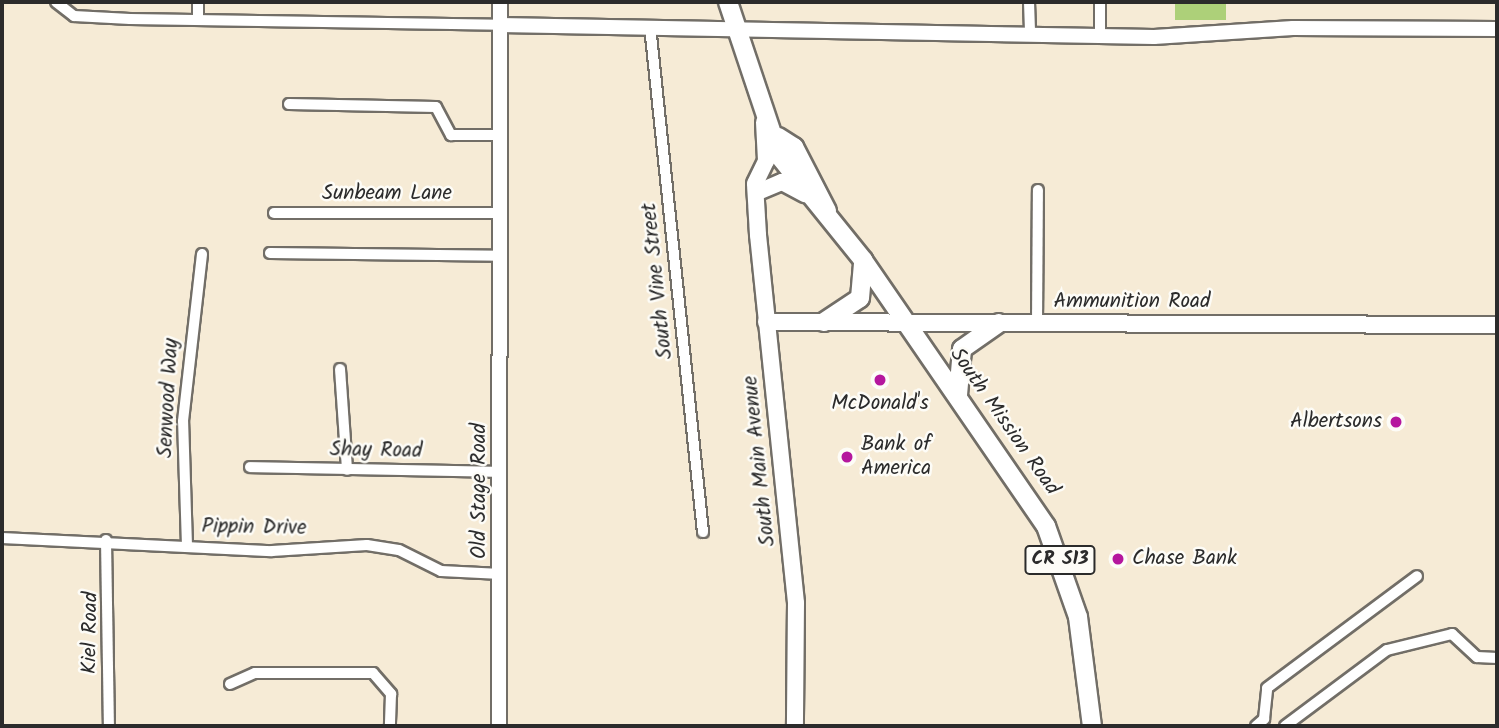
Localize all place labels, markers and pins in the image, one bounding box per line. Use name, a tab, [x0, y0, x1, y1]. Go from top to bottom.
marker: McDonald's	[872, 372, 888, 388]
place label: McDonald's	[831, 391, 929, 417]
place label: Albertsons	[1290, 409, 1382, 435]
marker: Albertsons	[1388, 414, 1404, 430]
place label: Bank of America	[861, 432, 931, 482]
marker: Bank of America	[839, 449, 855, 465]
place label: Chase Bank	[1132, 546, 1237, 572]
marker: Chase Bank	[1110, 551, 1126, 567]

